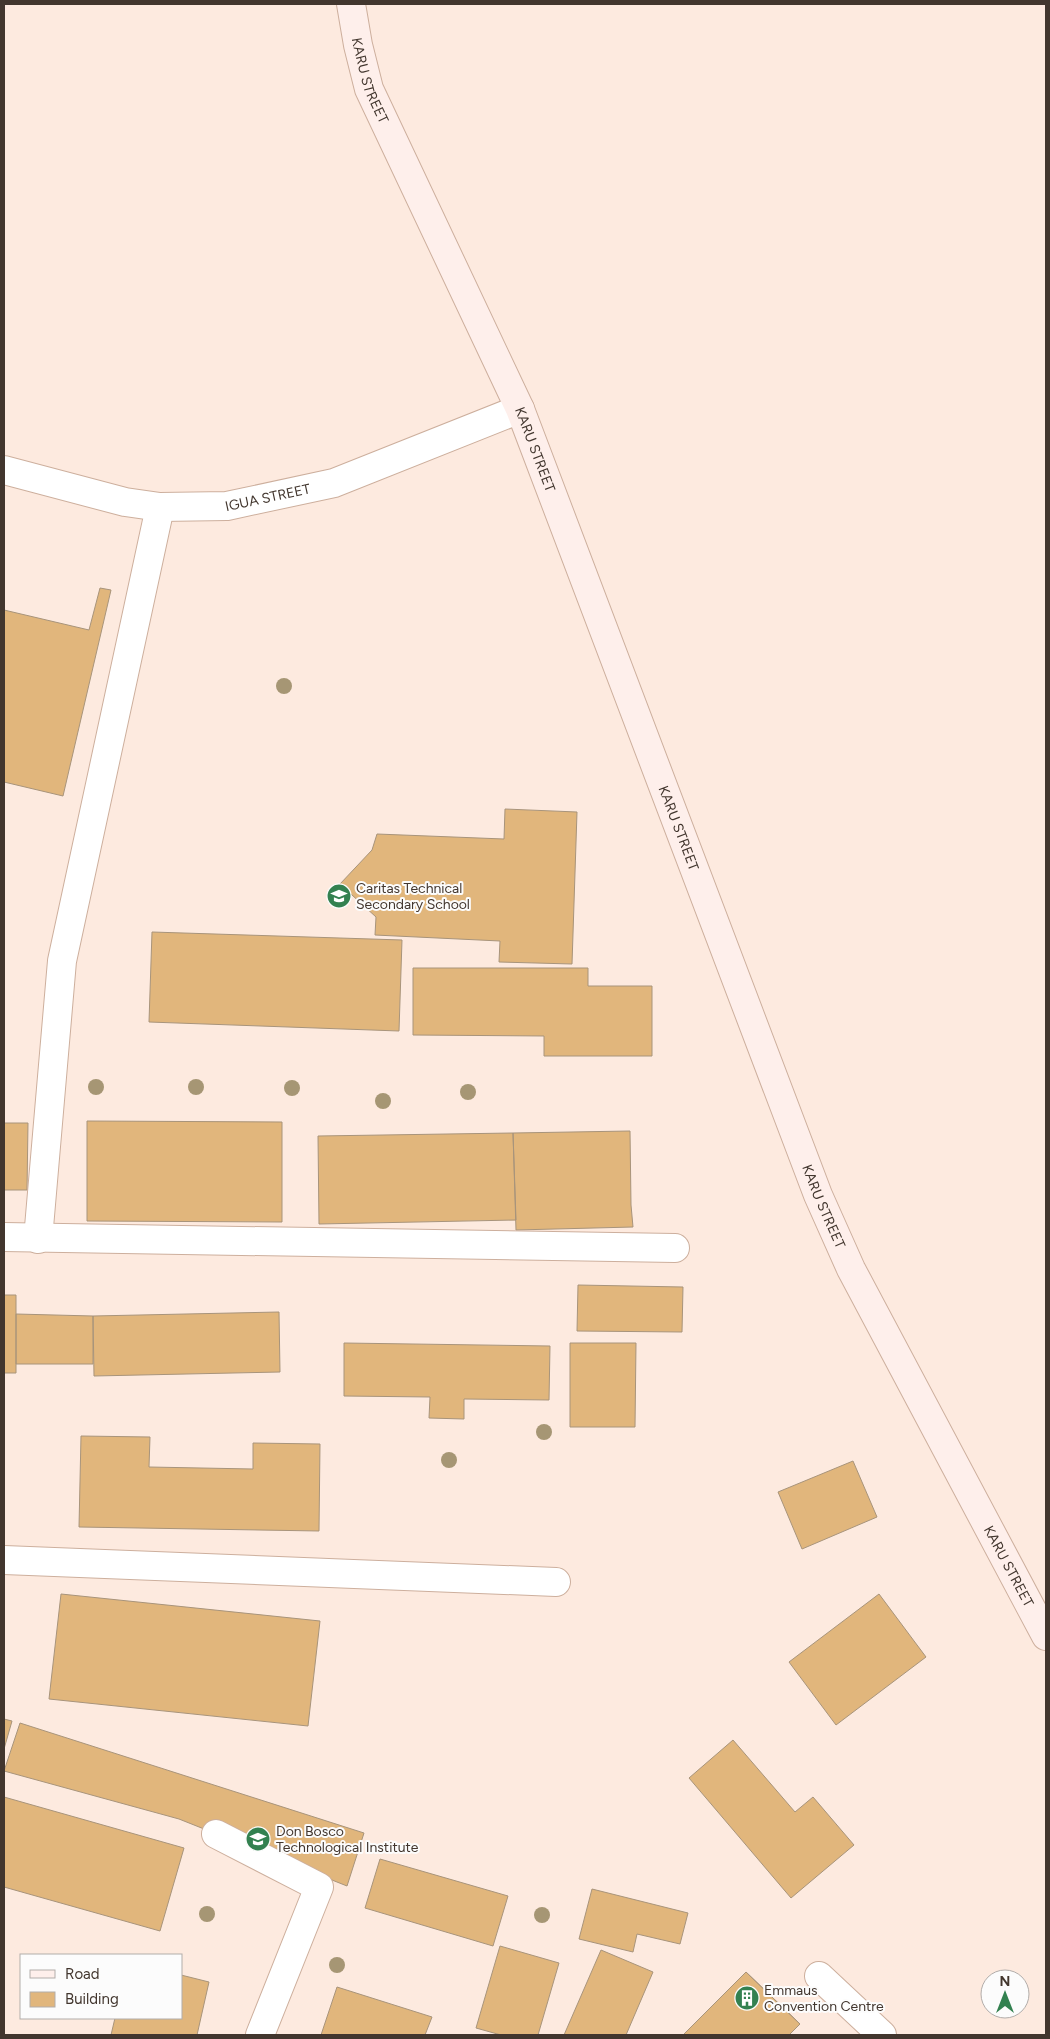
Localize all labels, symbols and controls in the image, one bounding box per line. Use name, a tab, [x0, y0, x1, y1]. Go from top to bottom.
street label: KARU STREET	[348, 36, 393, 126]
street label: KARU STREET	[511, 405, 559, 495]
street label: IGUA STREET	[223, 480, 312, 515]
street label: KARU STREET	[655, 783, 703, 873]
place label: Caritas Technical Secondary School	[356, 880, 470, 913]
school or university icon: Caritas Technical Secondary School	[326, 883, 352, 909]
street label: KARU STREET	[799, 1162, 849, 1251]
street label: KARU STREET	[980, 1523, 1038, 1610]
place label: Don Bosco Technological Institute	[276, 1823, 419, 1856]
school or university icon: Don Bosco Technological Institute	[245, 1826, 271, 1852]
legend	[20, 1954, 182, 2019]
text: Road	[65, 1965, 100, 1983]
north arrow	[980, 1969, 1030, 2019]
text: N	[1000, 1973, 1010, 1990]
place label: Emmaus Convention Centre	[764, 1982, 884, 2015]
building icon: Emmaus Convention Centre	[734, 1985, 760, 2011]
text: Building	[65, 1990, 119, 2008]

